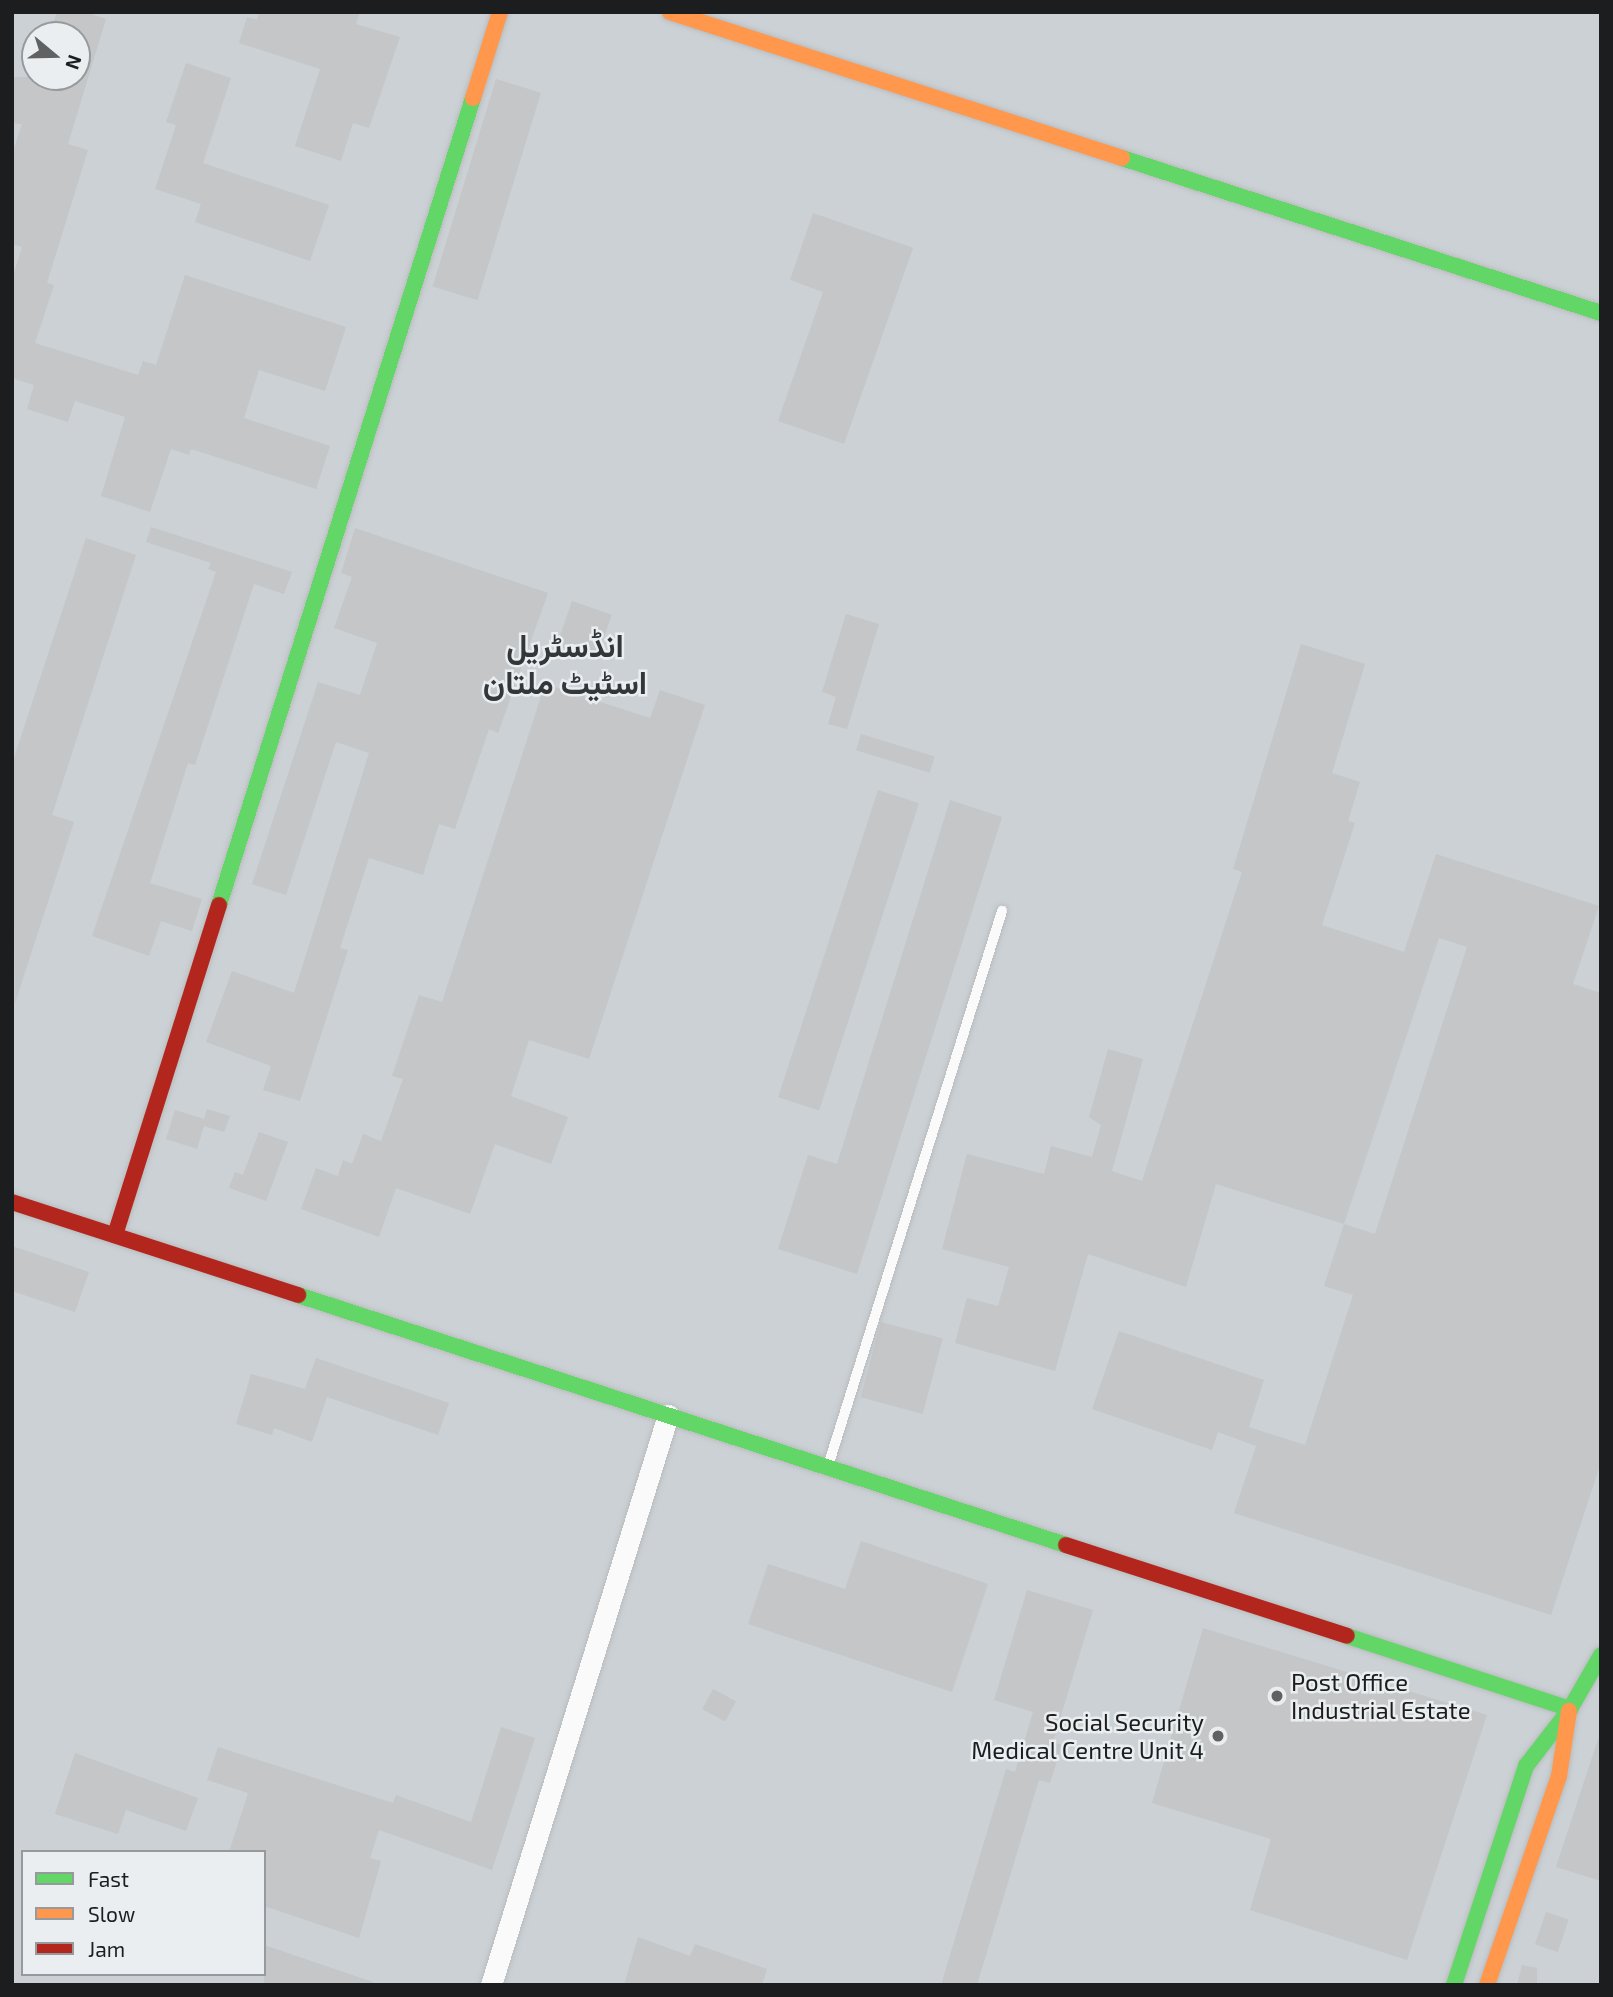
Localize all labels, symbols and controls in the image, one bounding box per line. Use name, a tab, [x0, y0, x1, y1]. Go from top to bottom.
north arrow	[21, 21, 91, 91]
text: N	[61, 52, 88, 73]
district label: انڈسٹریل اسٹیٹ ملتان	[483, 626, 647, 701]
place label: Post Office Industrial Estate	[1291, 1668, 1471, 1724]
marker: Post Office Industrial Estate	[1269, 1688, 1285, 1704]
place label: Social Security Medical Centre Unit 4	[971, 1708, 1204, 1764]
marker: Social Security Medical Centre Unit 4	[1210, 1728, 1226, 1744]
legend	[21, 1850, 266, 1976]
text: Fast	[88, 1866, 129, 1891]
text: Slow	[88, 1901, 135, 1926]
text: Jam	[88, 1936, 125, 1961]

